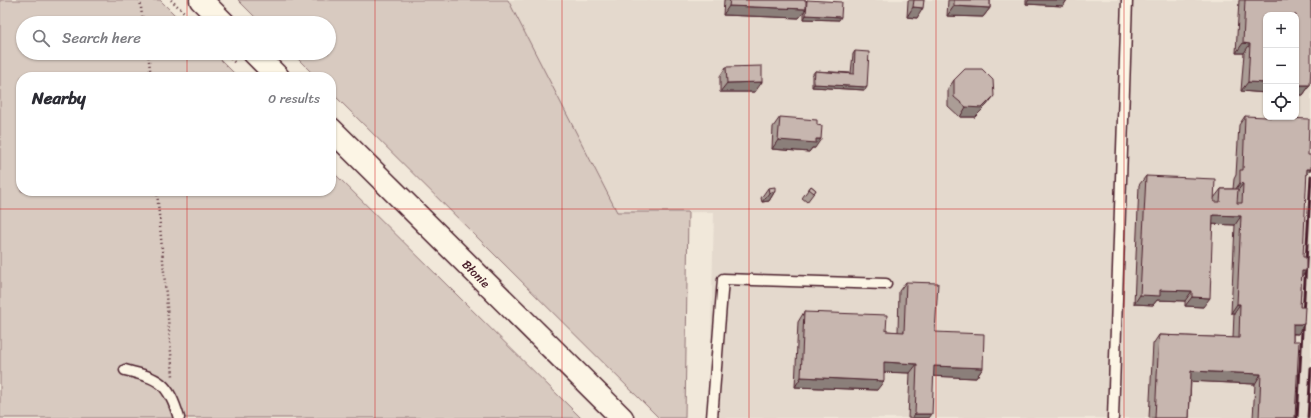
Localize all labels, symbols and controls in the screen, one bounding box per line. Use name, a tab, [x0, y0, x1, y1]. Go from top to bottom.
map controls	[1263, 12, 1299, 120]
button: +	[1263, 12, 1299, 48]
search box	[16, 16, 336, 60]
text: Search here	[62, 25, 141, 51]
icon: search	[30, 27, 52, 49]
button: −	[1263, 48, 1299, 84]
text: Nearby	[32, 83, 86, 113]
button: locate	[1263, 84, 1299, 120]
text: 0 results	[268, 87, 320, 110]
street label: Błonie	[456, 254, 496, 294]

